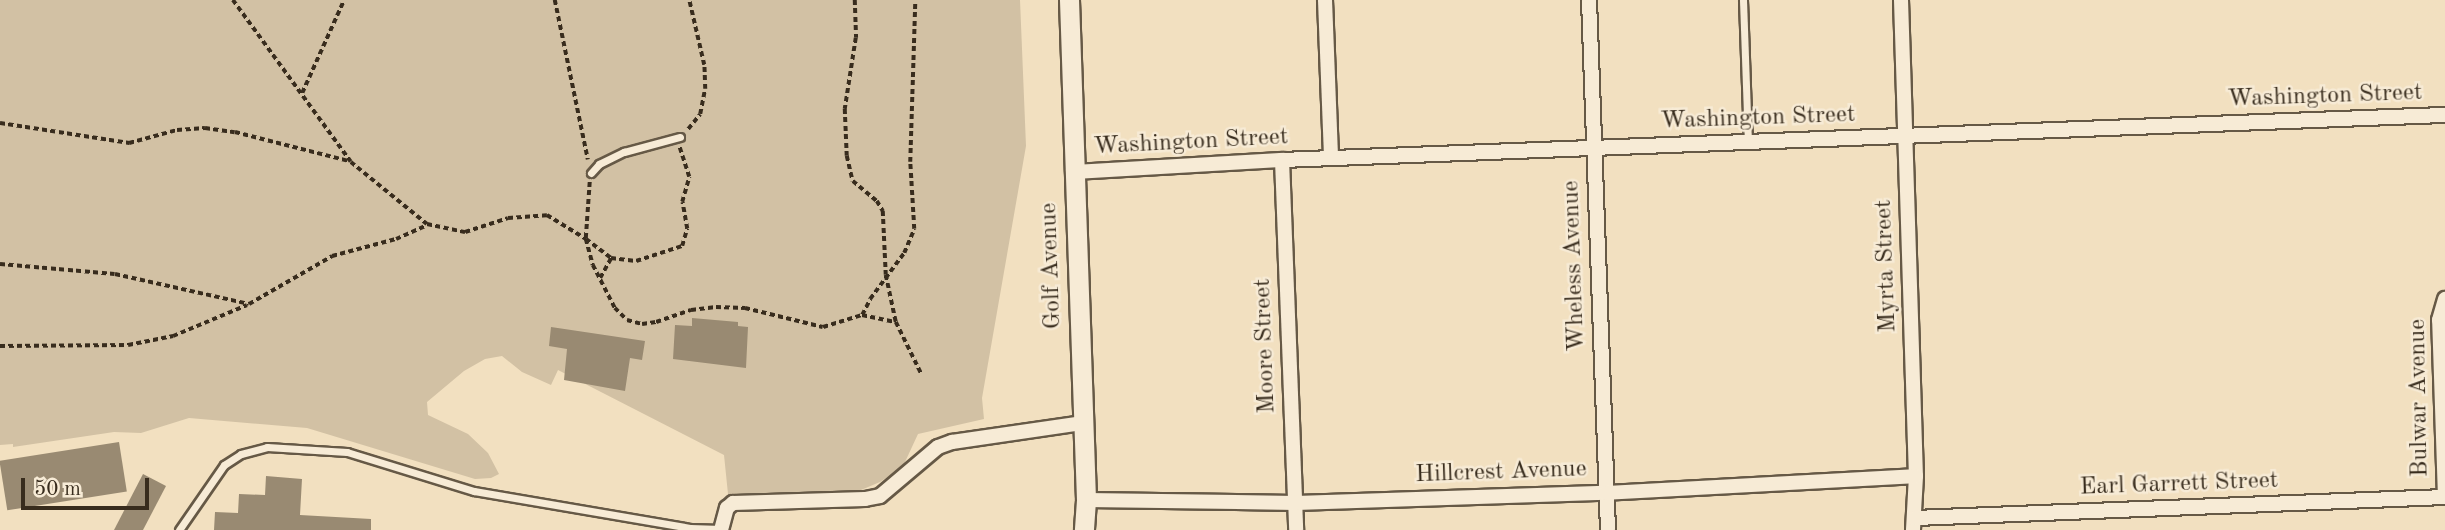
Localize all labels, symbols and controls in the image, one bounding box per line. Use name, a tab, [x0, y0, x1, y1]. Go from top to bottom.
street label: Washington Street	[2227, 79, 2423, 115]
street label: Washington Street	[1660, 101, 1856, 137]
street label: Washington Street	[1093, 124, 1289, 162]
street label: Wheless Avenue	[1558, 180, 1592, 352]
street label: Myrta Street	[1870, 199, 1904, 333]
street label: Golf Avenue	[1035, 202, 1069, 330]
street label: Moore Street	[1249, 278, 1283, 414]
street label: Bulwar Avenue	[2404, 319, 2436, 477]
street label: Hillcrest Avenue	[1415, 456, 1587, 490]
scale bar	[24, 463, 152, 507]
street label: Earl Garrett Street	[2079, 467, 2279, 503]
text: 50 m	[34, 479, 81, 500]

